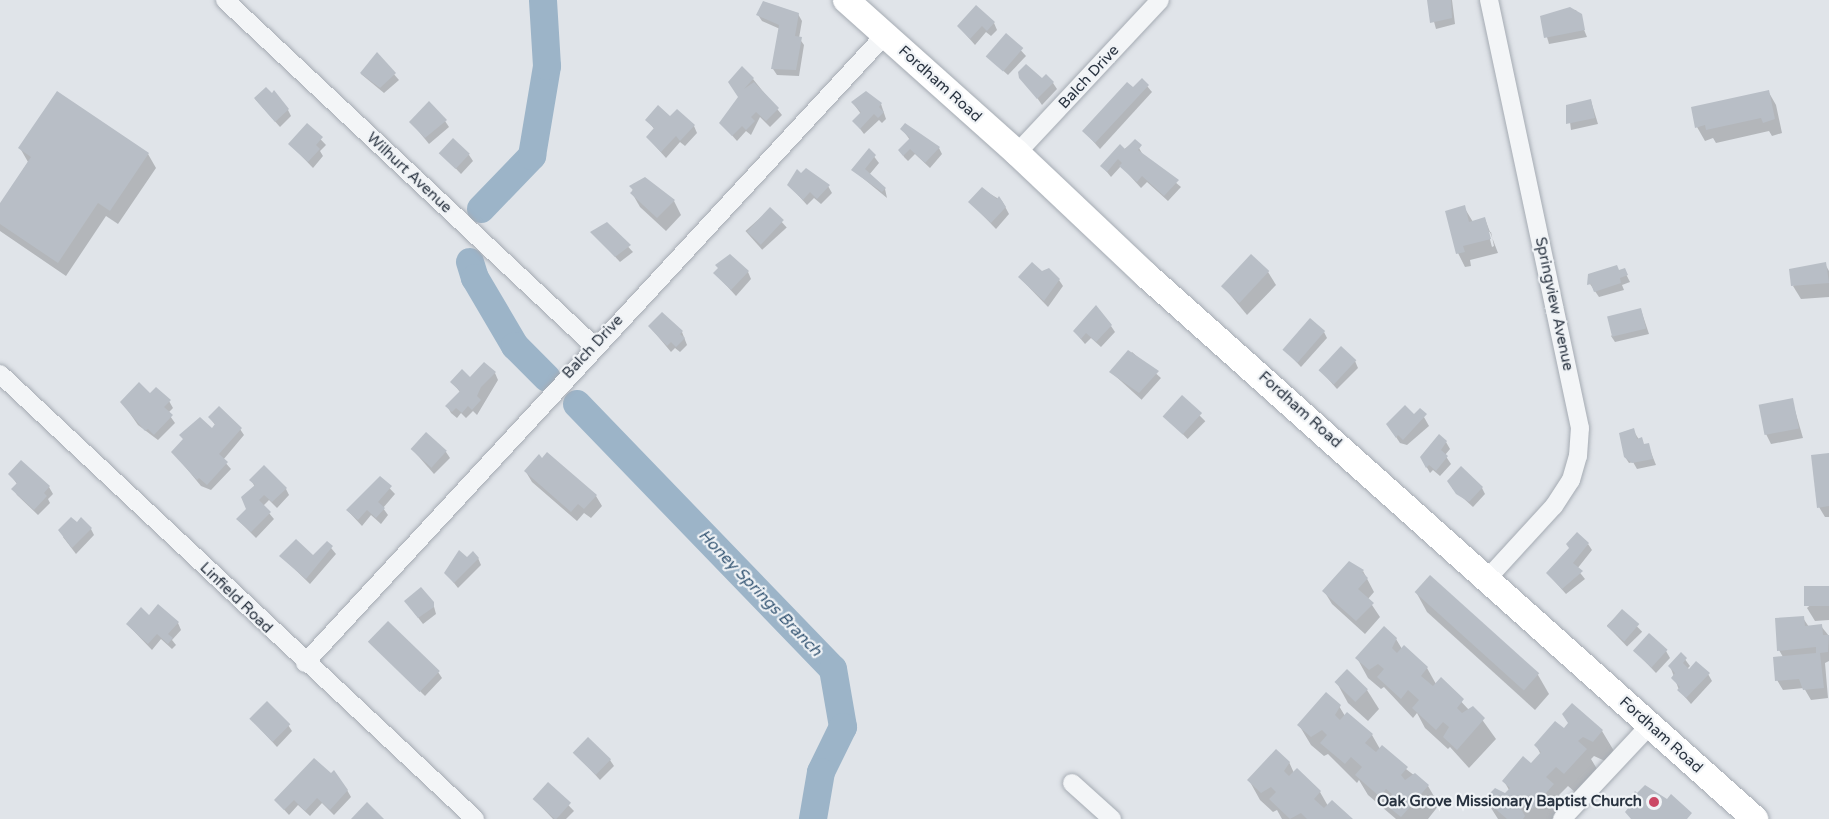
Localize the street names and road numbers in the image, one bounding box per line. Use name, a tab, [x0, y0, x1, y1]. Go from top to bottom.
street label: Balch Drive	[1055, 41, 1123, 113]
street label: Fordham Road	[895, 42, 985, 126]
street label: Wilhurt Avenue	[363, 129, 455, 217]
street label: Springview Avenue	[1531, 236, 1577, 372]
street label: Balch Drive	[559, 311, 627, 383]
street label: Fordham Road	[1255, 368, 1345, 452]
street label: Linfield Road	[196, 559, 276, 637]
street label: Fordham Road	[1616, 693, 1706, 777]

